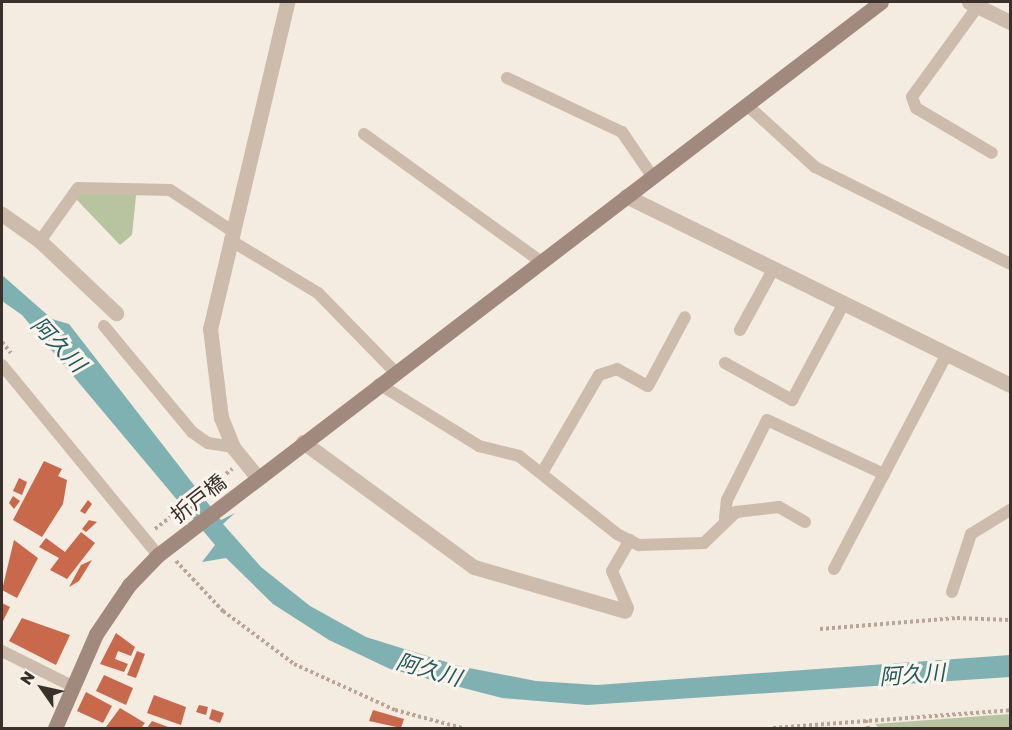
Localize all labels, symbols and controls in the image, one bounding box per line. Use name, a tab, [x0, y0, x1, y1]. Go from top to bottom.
water label: 阿久川	[27, 311, 91, 377]
street label: 折戸橋	[165, 469, 231, 527]
water label: 阿久川	[394, 647, 464, 691]
north arrow	[12, 658, 72, 718]
water label: 阿久川	[878, 659, 946, 689]
text: N	[15, 667, 39, 689]

